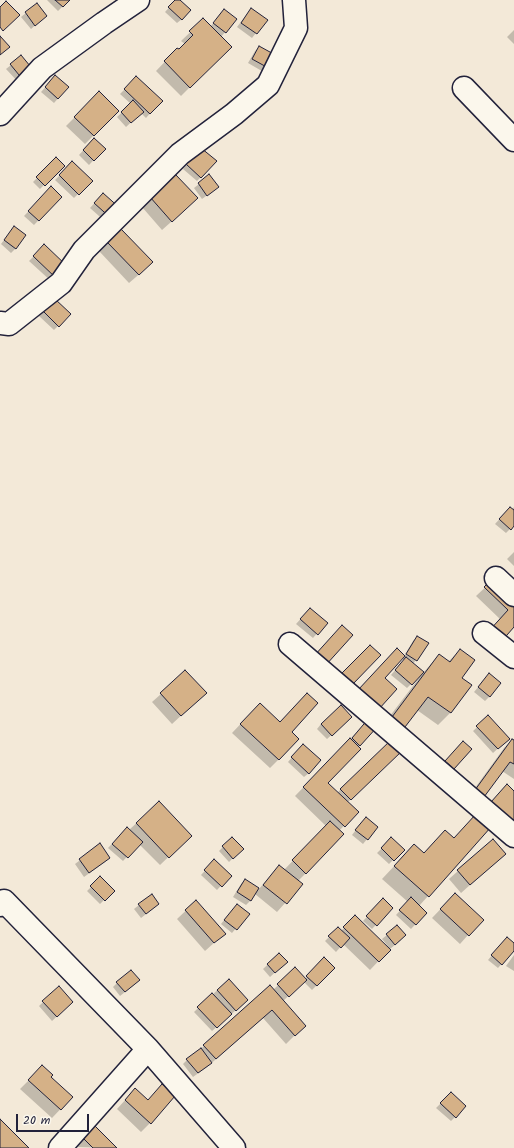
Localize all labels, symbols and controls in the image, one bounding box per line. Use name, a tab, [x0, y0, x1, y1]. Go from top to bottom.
scale bar	[18, 1106, 91, 1132]
text: 20 m	[23, 1111, 50, 1130]

